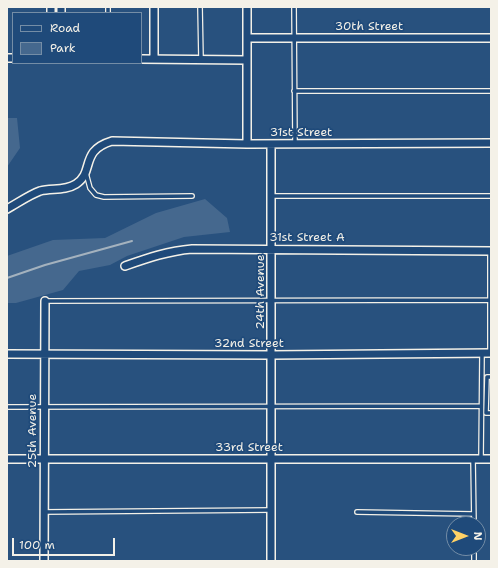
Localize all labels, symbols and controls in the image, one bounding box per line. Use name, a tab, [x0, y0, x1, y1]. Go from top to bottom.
legend	[12, 12, 142, 64]
text: Road	[50, 20, 80, 36]
street label: 30th Street	[335, 20, 403, 34]
text: Park	[50, 40, 76, 56]
street label: 31st Street	[270, 126, 332, 140]
street label: 31st Street A	[269, 231, 345, 245]
street label: 24th Avenue	[254, 255, 268, 329]
street label: 32nd Street	[214, 337, 284, 351]
street label: 25th Avenue	[26, 394, 40, 468]
street label: 33rd Street	[215, 441, 283, 455]
north arrow	[446, 516, 486, 556]
scale bar	[14, 530, 117, 556]
text: N	[470, 532, 485, 540]
text: 100 m	[19, 537, 55, 553]

